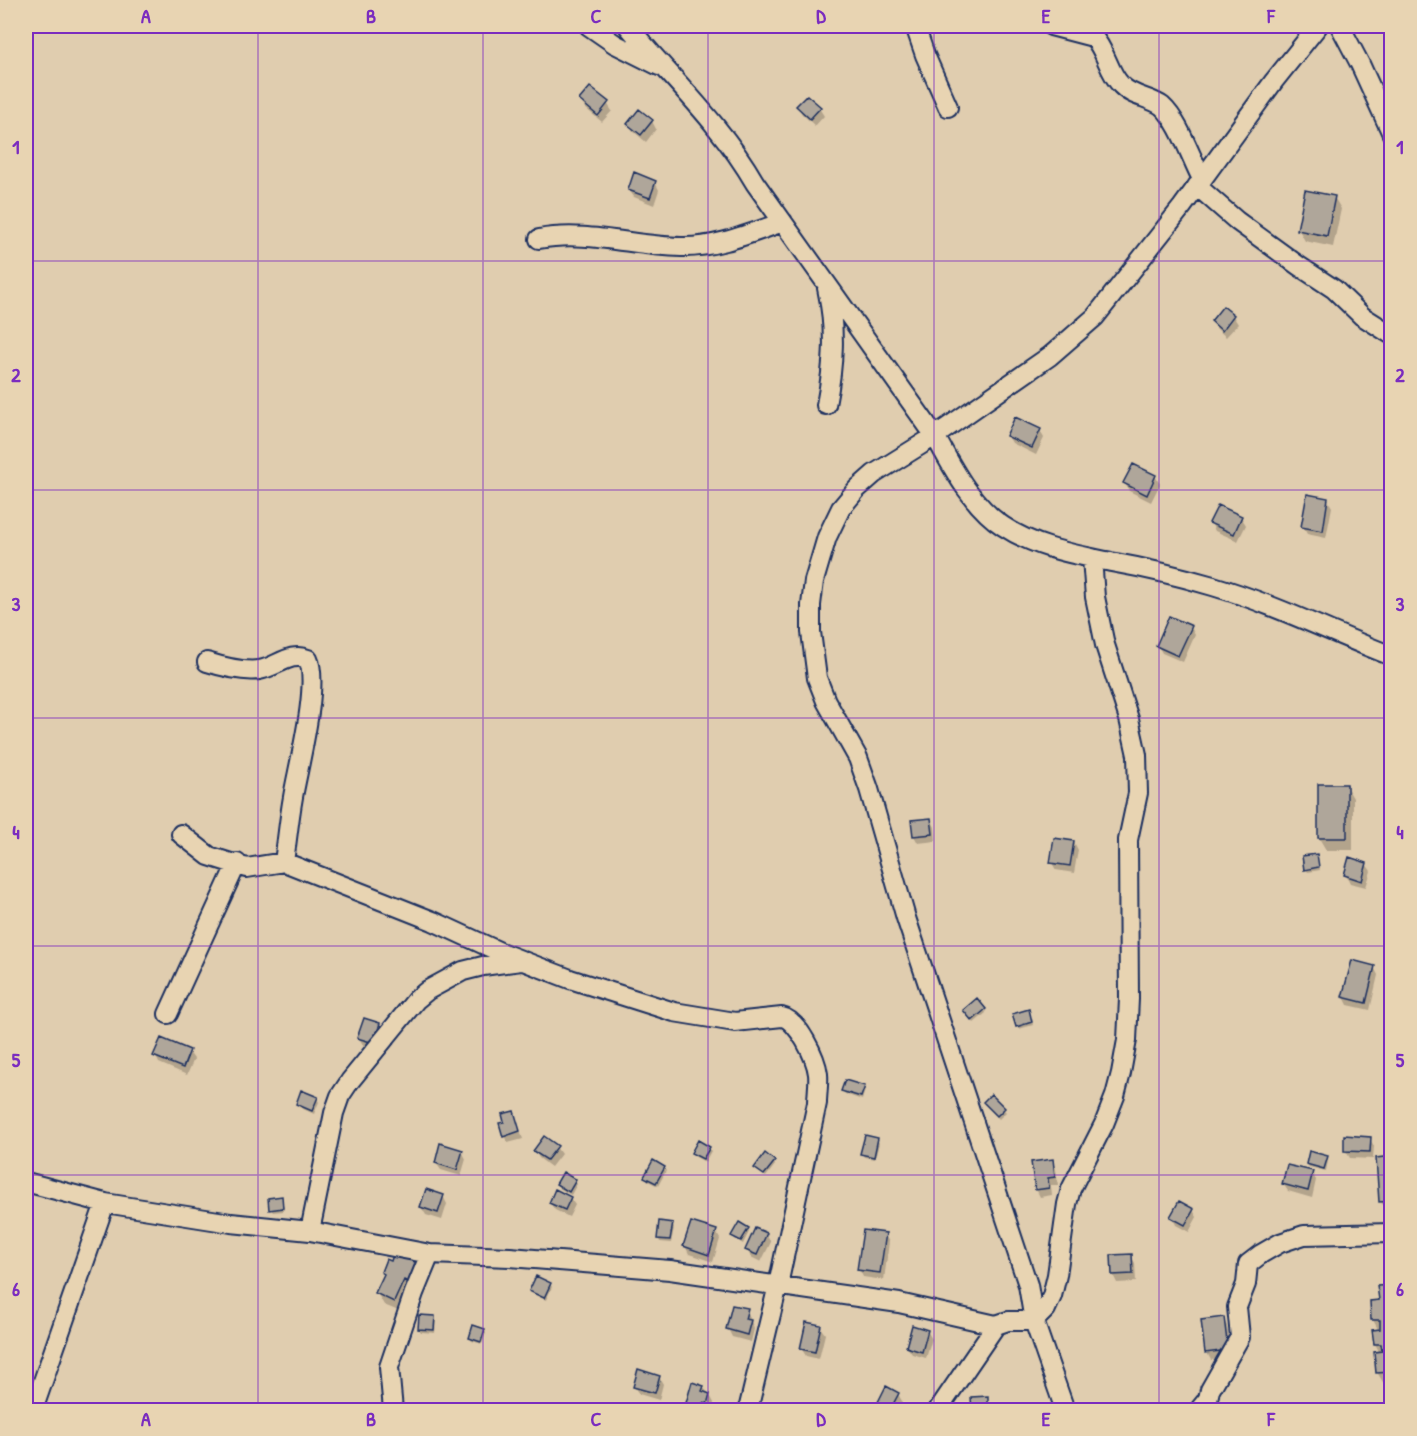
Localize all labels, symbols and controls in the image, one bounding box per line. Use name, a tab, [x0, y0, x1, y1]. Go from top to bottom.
text: A	[141, 2, 151, 29]
text: B	[366, 2, 376, 29]
text: C	[591, 2, 602, 29]
text: D	[816, 2, 826, 29]
text: E	[1042, 2, 1051, 29]
text: F	[1266, 2, 1276, 29]
text: 1	[12, 133, 20, 160]
text: 1	[1396, 133, 1404, 160]
text: 2	[11, 361, 21, 388]
text: 2	[1395, 361, 1405, 388]
text: 3	[12, 590, 21, 617]
text: 3	[1396, 590, 1405, 617]
text: 4	[12, 818, 20, 845]
text: 4	[1396, 818, 1404, 845]
text: 5	[12, 1046, 21, 1073]
text: 5	[1396, 1046, 1405, 1073]
text: 6	[12, 1275, 20, 1302]
text: 6	[1396, 1275, 1404, 1302]
text: A	[141, 1405, 151, 1432]
text: B	[366, 1405, 376, 1432]
text: C	[591, 1405, 602, 1432]
text: D	[816, 1405, 826, 1432]
text: E	[1042, 1405, 1051, 1432]
text: F	[1266, 1405, 1276, 1432]

